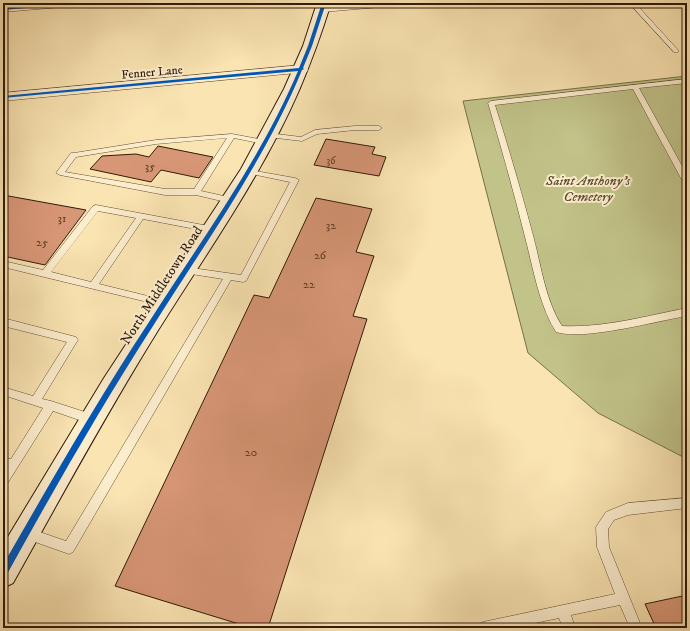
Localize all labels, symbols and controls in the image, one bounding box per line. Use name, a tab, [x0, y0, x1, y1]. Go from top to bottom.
street label: Fenner Lane	[121, 62, 183, 83]
house number: 36	[327, 155, 336, 167]
house number: 35	[145, 159, 155, 174]
park label: Saint Anthony's Cemetery	[545, 172, 631, 206]
house number: 31	[58, 211, 66, 226]
house number: 32	[326, 218, 336, 233]
street label: North Middletown Road	[117, 223, 207, 348]
house number: 25	[36, 235, 48, 250]
house number: 26	[314, 248, 327, 263]
house number: 22	[303, 277, 315, 292]
house number: 20	[245, 445, 257, 460]

